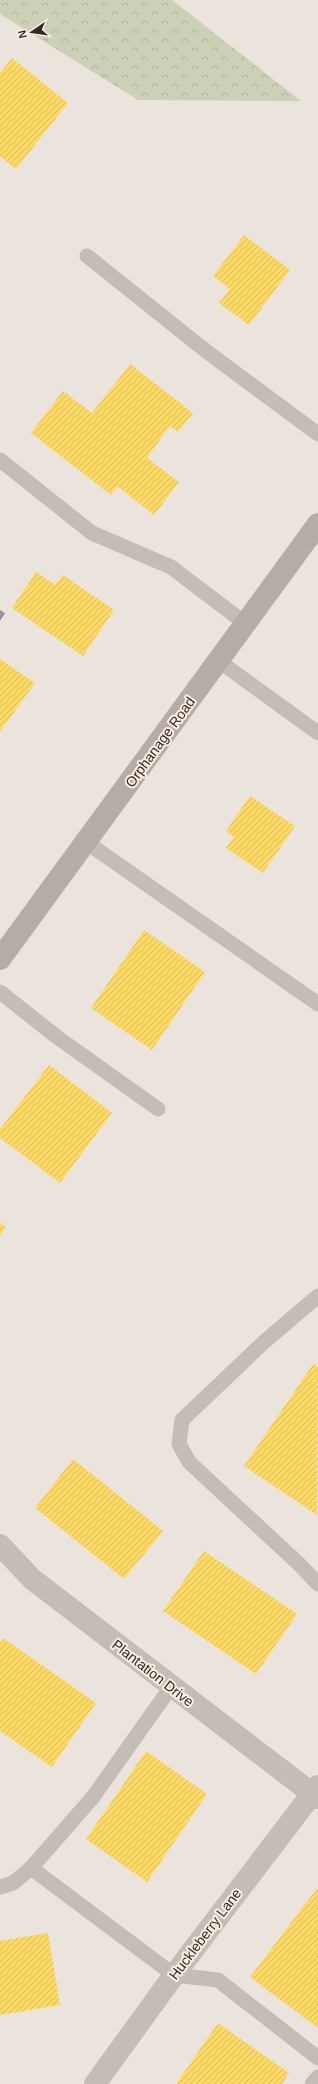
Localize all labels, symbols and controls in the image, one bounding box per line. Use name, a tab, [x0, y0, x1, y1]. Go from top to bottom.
north arrow	[12, 12, 52, 52]
text: N	[16, 29, 29, 39]
street label: Orphanage Road	[122, 694, 198, 790]
street label: Plantation Drive	[109, 1636, 197, 1710]
street label: Huckleberry Lane	[166, 1885, 245, 1983]

